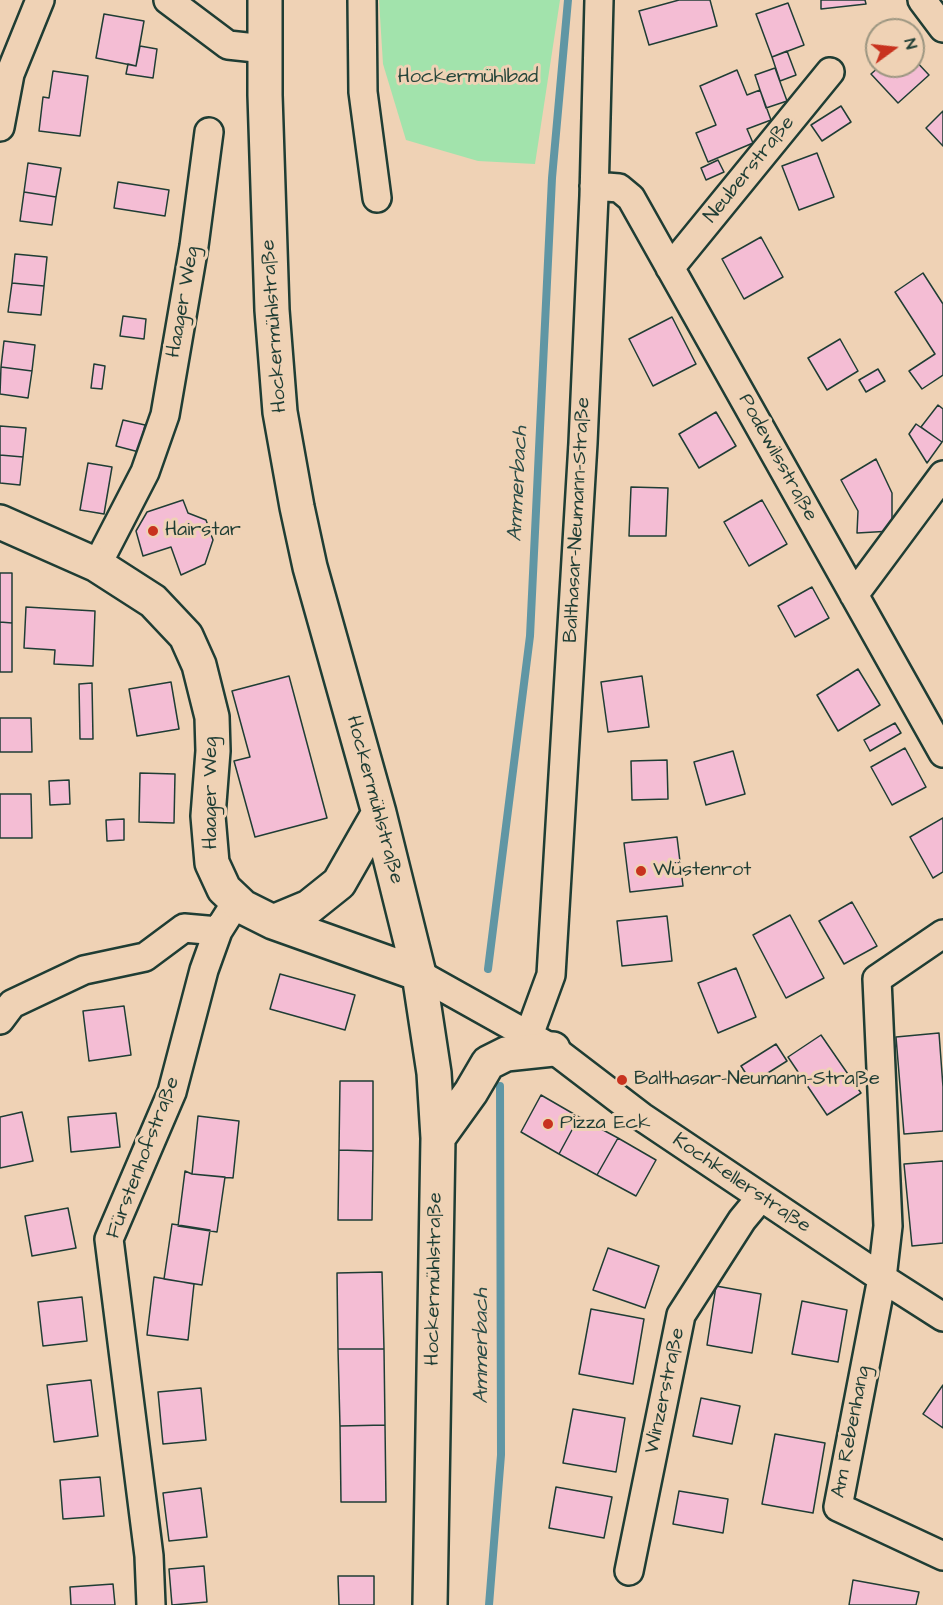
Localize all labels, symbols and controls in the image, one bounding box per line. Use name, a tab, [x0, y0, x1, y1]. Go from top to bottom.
north arrow	[865, 18, 925, 78]
text: N	[899, 36, 922, 52]
park label: Hockermühlbad	[398, 66, 538, 90]
street label: Neuberstraße	[699, 112, 801, 228]
street label: Hockermühlstraße	[257, 239, 293, 413]
street label: Haager Weg	[162, 244, 206, 360]
street label: Podewilsstraße	[732, 390, 822, 526]
street label: Balthasar-Neumann-Straße	[560, 397, 596, 643]
water label: Ammerbach	[503, 426, 535, 542]
place label: Hairstar	[165, 519, 241, 543]
marker: Hairstar	[146, 524, 160, 538]
street label: Hockermühlstraße	[340, 713, 408, 887]
street label: Haager Weg	[200, 737, 224, 849]
place label: Wüstenrot	[653, 859, 751, 883]
marker: Wüstenrot	[634, 864, 648, 878]
place label: Balthasar-Neumann-Straße	[634, 1068, 880, 1092]
marker: Balthasar-Neumann-Straße	[615, 1073, 629, 1087]
street label: Fürstenhofstraße	[102, 1074, 186, 1242]
place label: Pizza Eck	[560, 1112, 651, 1136]
marker: Pizza Eck	[541, 1117, 555, 1131]
street label: Kochkellerstraße	[667, 1129, 815, 1239]
street label: Hockermühlstraße	[421, 1192, 449, 1366]
water label: Ammerbach	[470, 1288, 496, 1404]
street label: Winzerstraße	[641, 1326, 691, 1456]
street label: Am Rebenhang	[827, 1364, 877, 1500]

